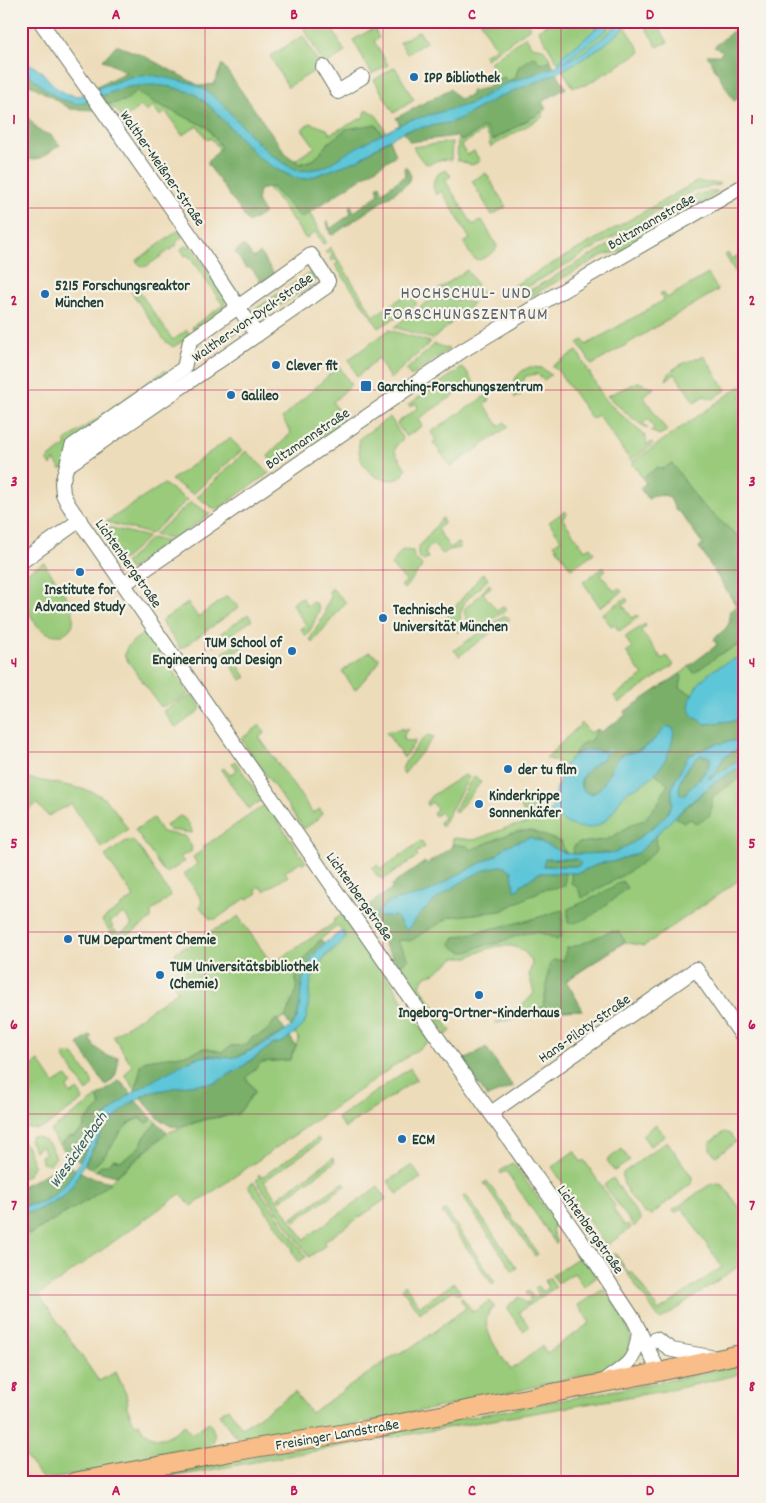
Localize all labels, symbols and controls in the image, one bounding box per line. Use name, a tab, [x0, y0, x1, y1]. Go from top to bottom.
text: A	[112, 4, 121, 27]
text: B	[290, 4, 298, 27]
text: C	[468, 4, 476, 27]
text: D	[646, 4, 655, 27]
place label: IPP Bibliothek	[424, 68, 500, 90]
marker: IPP Bibliothek	[408, 71, 420, 83]
street label: Walther-Meißner-Straße	[113, 107, 210, 232]
text: 1	[12, 109, 16, 132]
text: 1	[750, 109, 754, 132]
street label: Boltzmannstraße	[604, 189, 700, 257]
street label: Walther-von-Dyck-Straße	[188, 268, 319, 369]
place label: 5215 Forschungsreaktor München	[55, 276, 190, 315]
district label: HOCHSCHUL- UND FORSCHUNGSZENTRUM	[384, 282, 548, 328]
marker: 5215 Forschungsreaktor München	[39, 288, 51, 300]
text: 2	[11, 290, 18, 313]
text: 2	[749, 290, 756, 313]
place label: Clever fit	[286, 356, 338, 378]
marker: Clever fit	[270, 359, 282, 371]
place label: Garching-Forschungszentrum	[377, 377, 543, 399]
marker: Garching-Forschungszentrum	[359, 379, 373, 393]
place label: Galileo	[241, 386, 279, 408]
marker: Galileo	[225, 389, 237, 401]
street label: Boltzmannstraße	[261, 403, 355, 476]
text: 3	[10, 471, 18, 494]
text: 3	[748, 471, 756, 494]
street label: Lichtenbergstraße	[88, 515, 166, 613]
marker: Institute for Advanced Study	[74, 566, 86, 578]
place label: Institute for Advanced Study	[35, 580, 126, 619]
place label: Technische Universität München	[393, 600, 508, 639]
marker: Technische Universität München	[377, 612, 389, 624]
place label: TUM School of Engineering and Design	[152, 633, 283, 672]
marker: TUM School of Engineering and Design	[286, 645, 298, 657]
text: 4	[11, 652, 17, 675]
text: 4	[749, 652, 755, 675]
place label: der tu film	[518, 760, 577, 782]
marker: der tu film	[502, 763, 514, 775]
place label: Kinderkrippe Sonnenkäfer	[489, 786, 561, 825]
marker: Kinderkrippe Sonnenkäfer	[473, 798, 485, 810]
text: 5	[10, 833, 18, 856]
text: 5	[748, 833, 756, 856]
street label: Lichtenbergstraße	[319, 848, 397, 946]
place label: TUM Department Chemie	[78, 930, 217, 952]
marker: TUM Department Chemie	[62, 933, 74, 945]
place label: TUM Universitätsbibliothek (Chemie)	[170, 957, 319, 996]
marker: TUM Universitätsbibliothek (Chemie)	[154, 969, 166, 981]
marker: Ingeborg-Ortner-Kinderhaus	[473, 989, 485, 1001]
street label: Hans-Piloty-Straße	[535, 989, 636, 1070]
place label: Ingeborg-Ortner-Kinderhaus	[398, 1003, 560, 1025]
text: 6	[10, 1014, 18, 1037]
text: 6	[748, 1014, 756, 1037]
water label: Wiesäckerbach	[44, 1107, 114, 1193]
place label: ECM	[412, 1130, 435, 1152]
marker: ECM	[396, 1133, 408, 1145]
street label: Lichtenbergstraße	[550, 1181, 628, 1279]
text: 7	[11, 1195, 17, 1218]
text: 7	[749, 1195, 755, 1218]
text: 8	[11, 1376, 18, 1399]
text: 8	[749, 1376, 756, 1399]
street label: Freisinger Landstraße	[274, 1414, 401, 1458]
text: A	[112, 1480, 121, 1503]
text: B	[290, 1480, 298, 1503]
text: C	[468, 1480, 476, 1503]
text: D	[646, 1480, 655, 1503]

